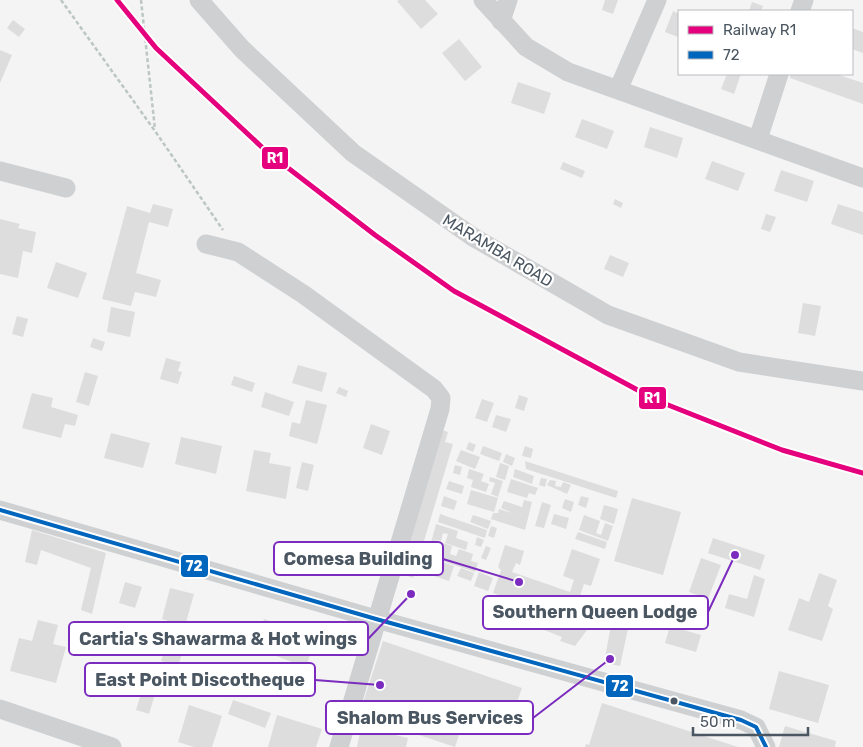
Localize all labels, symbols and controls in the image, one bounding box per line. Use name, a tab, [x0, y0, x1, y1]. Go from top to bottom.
legend	[678, 10, 853, 75]
text: Railway R1	[723, 21, 796, 39]
text: 72	[723, 46, 740, 64]
line badge: R1	[261, 146, 289, 170]
text: R1	[267, 150, 283, 167]
street label: MARAMBA ROAD	[439, 210, 556, 291]
line badge: R1	[638, 386, 667, 410]
text: R1	[644, 390, 660, 407]
callout: Comesa Building	[274, 542, 443, 575]
text: Comesa Building	[283, 548, 433, 570]
line badge: 72	[180, 554, 209, 578]
text: 72	[185, 558, 203, 575]
callout: Southern Queen Lodge	[483, 596, 708, 629]
text: Southern Queen Lodge	[492, 601, 698, 623]
callout: Cartia's Shawarma & Hot wings	[69, 622, 368, 655]
text: Cartia's Shawarma & Hot wings	[79, 628, 357, 650]
callout: East Point Discotheque	[85, 663, 315, 696]
text: East Point Discotheque	[95, 669, 305, 691]
line badge: 72	[605, 674, 634, 698]
text: 72	[611, 678, 629, 695]
unlabelled marker	[669, 696, 679, 706]
callout: Shalom Bus Services	[326, 701, 533, 734]
scale bar	[693, 704, 808, 736]
text: Shalom Bus Services	[337, 707, 523, 729]
text: 50 m	[700, 713, 735, 731]

